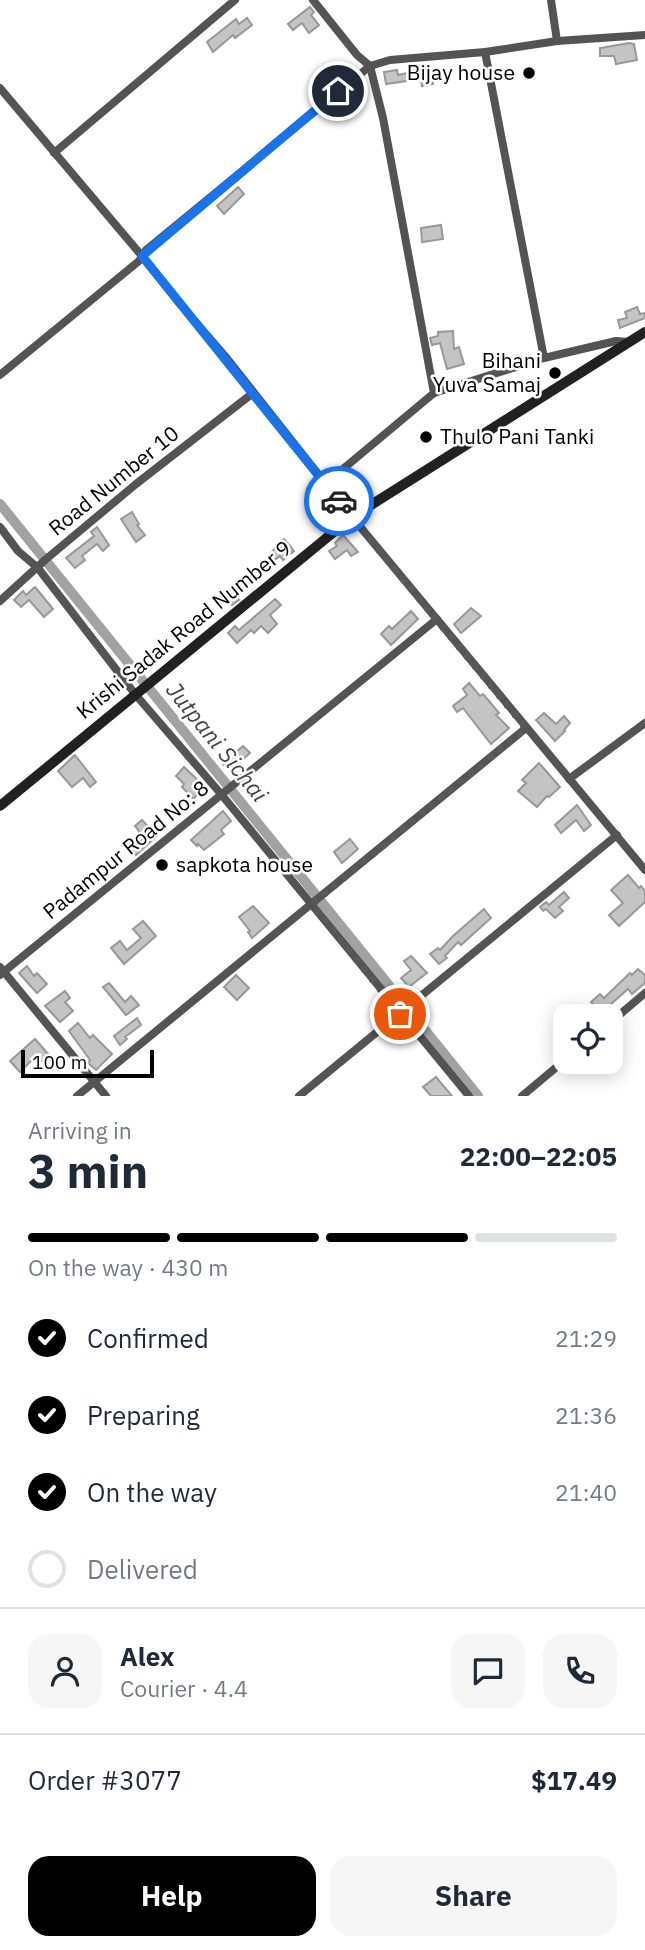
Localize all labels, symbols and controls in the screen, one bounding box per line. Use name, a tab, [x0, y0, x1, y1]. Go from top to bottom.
place label: Bijay house	[407, 58, 515, 86]
pin	[308, 61, 368, 121]
marker: Bijay house	[521, 65, 537, 81]
icon: home	[319, 72, 357, 110]
place label: Bihani Yuva Samaj	[433, 346, 541, 398]
marker: Bihani Yuva Samaj	[547, 365, 563, 381]
street label: Road Number 10	[42, 419, 184, 541]
place label: Thulo Pani Tanki	[440, 422, 594, 450]
marker: Thulo Pani Tanki	[418, 429, 434, 445]
courier	[304, 466, 374, 536]
icon: car	[320, 482, 358, 520]
street label: Krishi Sadak Road Number 9	[70, 534, 297, 725]
water label: Jutpani Sichai	[160, 675, 276, 808]
street label: Padampur Road No: 8	[37, 774, 214, 925]
place label: sapkota house	[176, 850, 313, 878]
marker: sapkota house	[154, 857, 170, 873]
pin	[370, 984, 430, 1044]
icon: bag	[381, 995, 419, 1033]
map controls	[553, 1004, 623, 1074]
button: locate	[553, 1004, 623, 1074]
scale bar	[21, 1047, 154, 1079]
text: 100 m	[32, 1050, 87, 1074]
text: Arriving in	[28, 1115, 132, 1145]
text: 22:00–22:05	[460, 1139, 617, 1173]
text: 3 min	[28, 1141, 148, 1201]
text: On the way · 430 m	[28, 1252, 228, 1282]
icon: check	[28, 1319, 66, 1357]
text: Confirmed	[87, 1321, 209, 1355]
text: 21:29	[555, 1323, 617, 1353]
icon: check	[28, 1396, 66, 1434]
text: Preparing	[87, 1398, 200, 1432]
text: 21:36	[555, 1400, 617, 1430]
icon: check	[28, 1473, 66, 1511]
text: On the way	[87, 1475, 217, 1509]
text: 21:40	[555, 1477, 617, 1507]
text: Delivered	[87, 1552, 198, 1586]
button: person	[28, 1634, 102, 1708]
button: chat	[451, 1634, 525, 1708]
button: phone	[543, 1634, 617, 1708]
text: Alex	[120, 1639, 174, 1673]
text: Courier · 4.4	[120, 1673, 248, 1703]
text: Order #3077	[28, 1763, 182, 1797]
text: $17.49	[531, 1763, 617, 1797]
button: Help	[28, 1856, 316, 1936]
button: Share	[330, 1856, 617, 1936]

